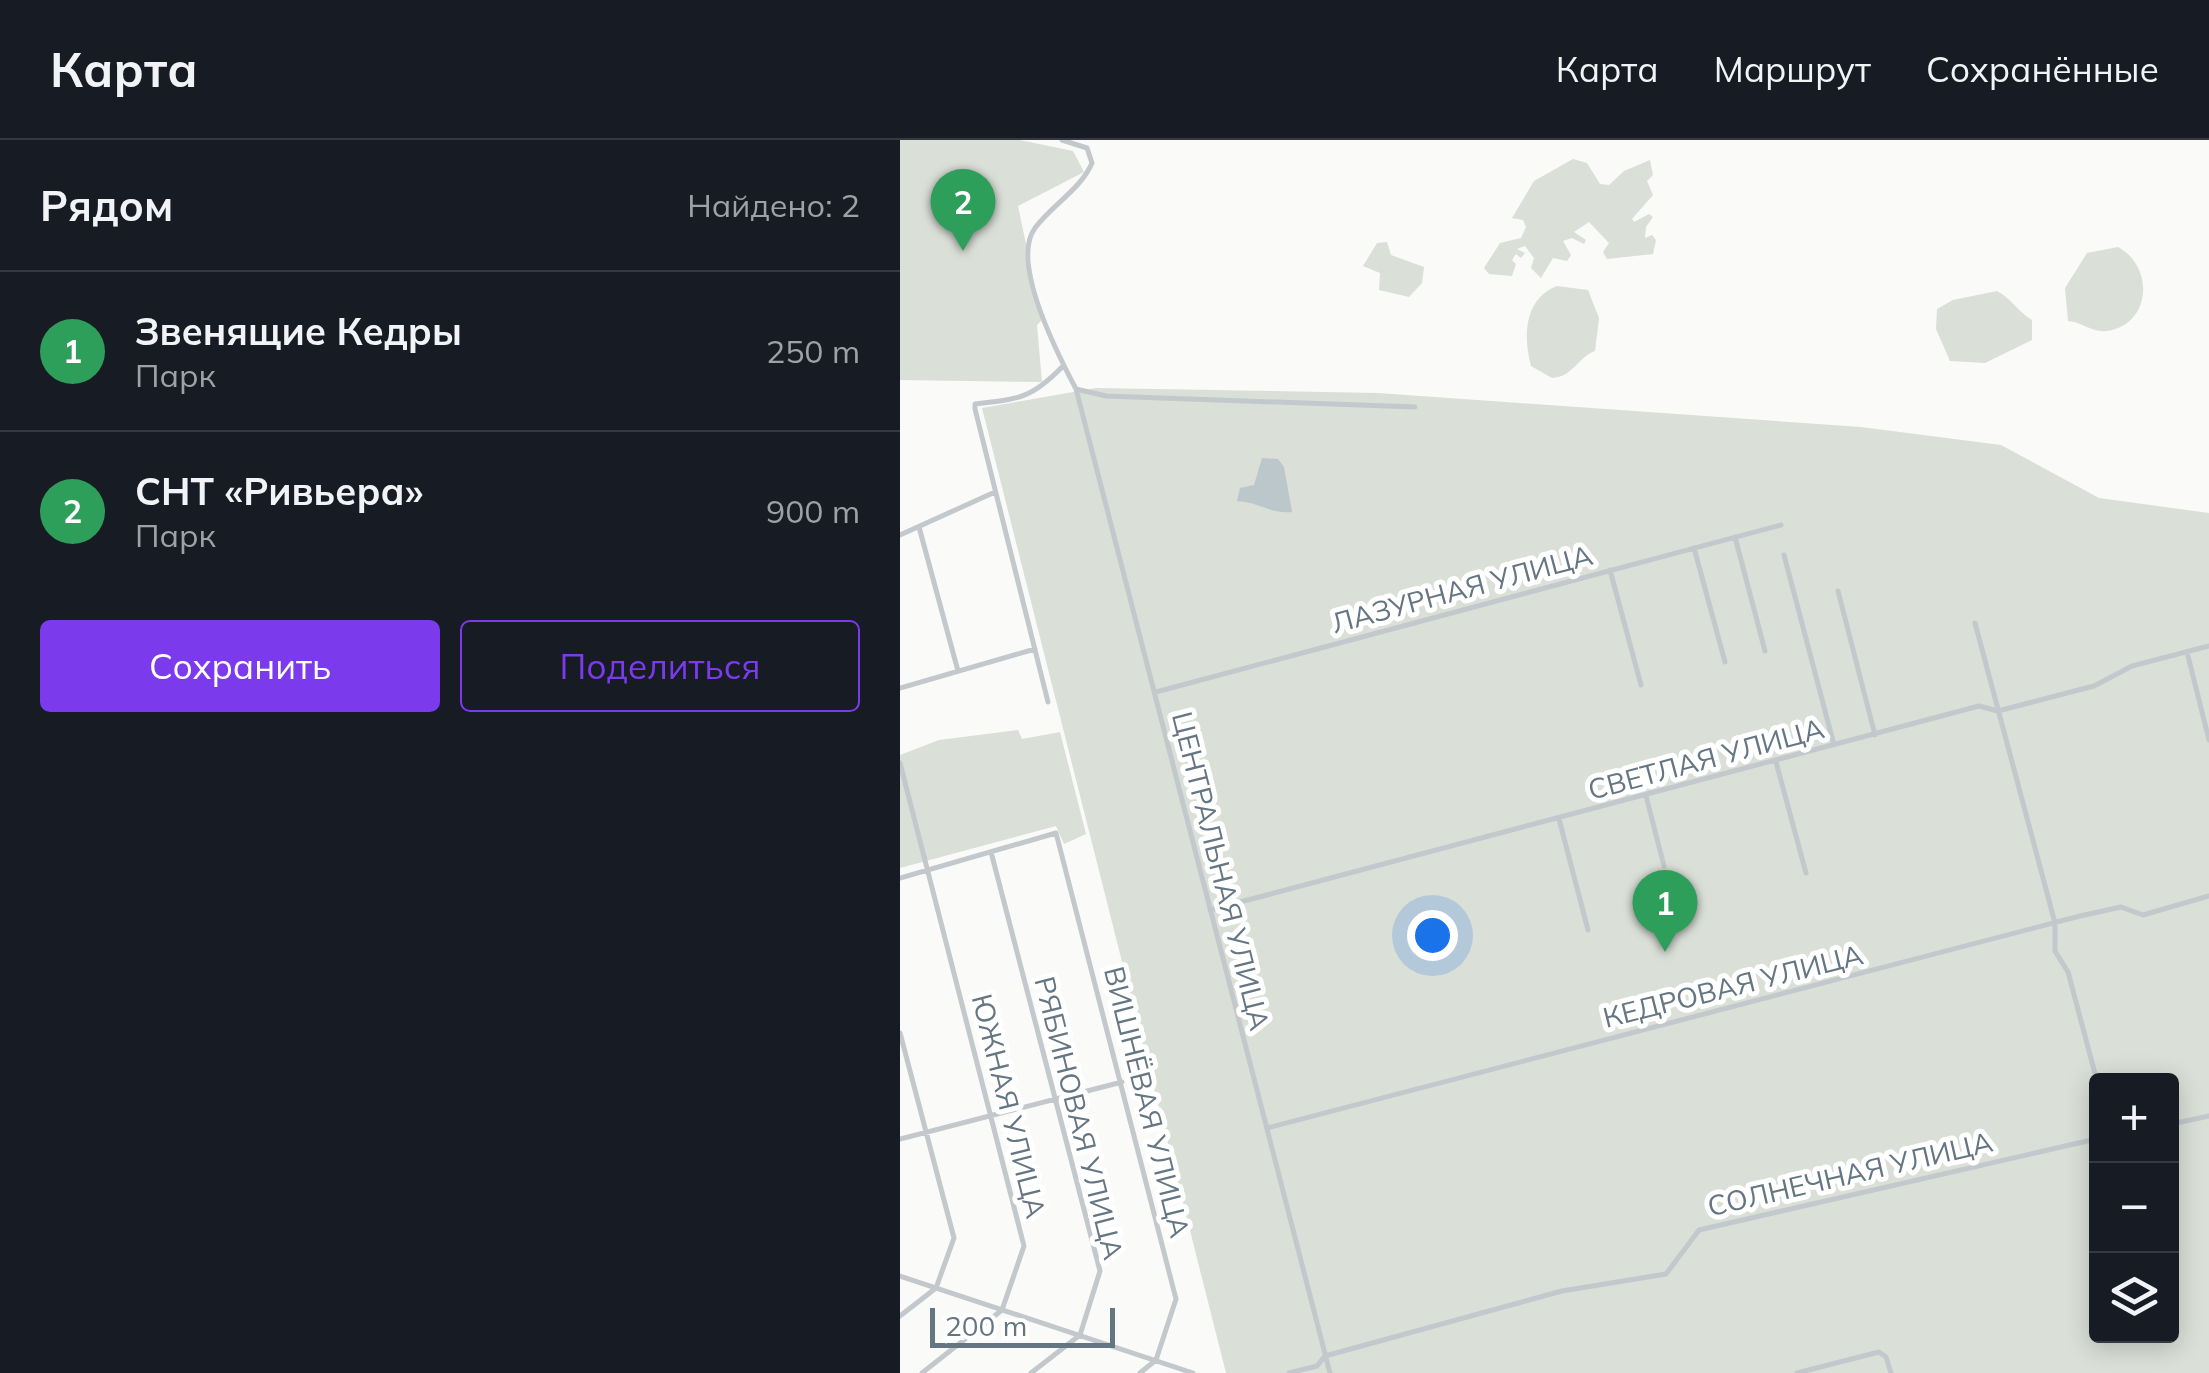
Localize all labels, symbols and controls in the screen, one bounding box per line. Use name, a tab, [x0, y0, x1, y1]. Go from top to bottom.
text: Карта	[50, 39, 198, 99]
text: Карта	[1556, 47, 1659, 91]
text: Маршрут	[1714, 47, 1871, 91]
text: Сохранённые	[1926, 47, 2159, 91]
pin: 2	[930, 168, 996, 251]
text: Рядом	[40, 179, 173, 232]
text: Найдено: 2	[687, 185, 860, 225]
text: Звенящие Кедры	[135, 307, 462, 355]
text: 1	[63, 331, 82, 371]
text: 250 m	[766, 331, 860, 371]
text: Парк	[135, 355, 216, 395]
text: СНТ «Ривьера»	[135, 467, 424, 515]
text: 2	[63, 491, 82, 531]
text: 900 m	[766, 491, 860, 531]
text: Парк	[135, 515, 216, 555]
street label: ЛАЗУРНАЯ УЛИЦА	[1328, 537, 1597, 640]
button: Сохранить	[40, 620, 440, 712]
button: Поделиться	[460, 620, 860, 712]
street label: ЦЕНТРАЛЬНАЯ УЛИЦА	[1165, 708, 1278, 1034]
street label: СВЕТЛАЯ УЛИЦА	[1584, 710, 1828, 807]
pin: 1	[1632, 870, 1698, 952]
your location	[1407, 910, 1458, 961]
street label: КЕДРОВАЯ УЛИЦА	[1599, 936, 1867, 1035]
street label: ВИШНЁВАЯ УЛИЦА	[1097, 963, 1198, 1241]
street label: РЯБИНОВАЯ УЛИЦА	[1027, 973, 1132, 1263]
street label: ЮЖНАЯ УЛИЦА	[965, 990, 1054, 1222]
map controls	[2089, 1073, 2179, 1343]
button: +	[2089, 1073, 2179, 1163]
street label: СОЛНЕЧНАЯ УЛИЦА	[1704, 1124, 1996, 1223]
button: −	[2089, 1163, 2179, 1253]
button: layers	[2089, 1253, 2179, 1343]
scale bar	[930, 1303, 1115, 1348]
text: 200 m	[945, 1308, 1027, 1343]

